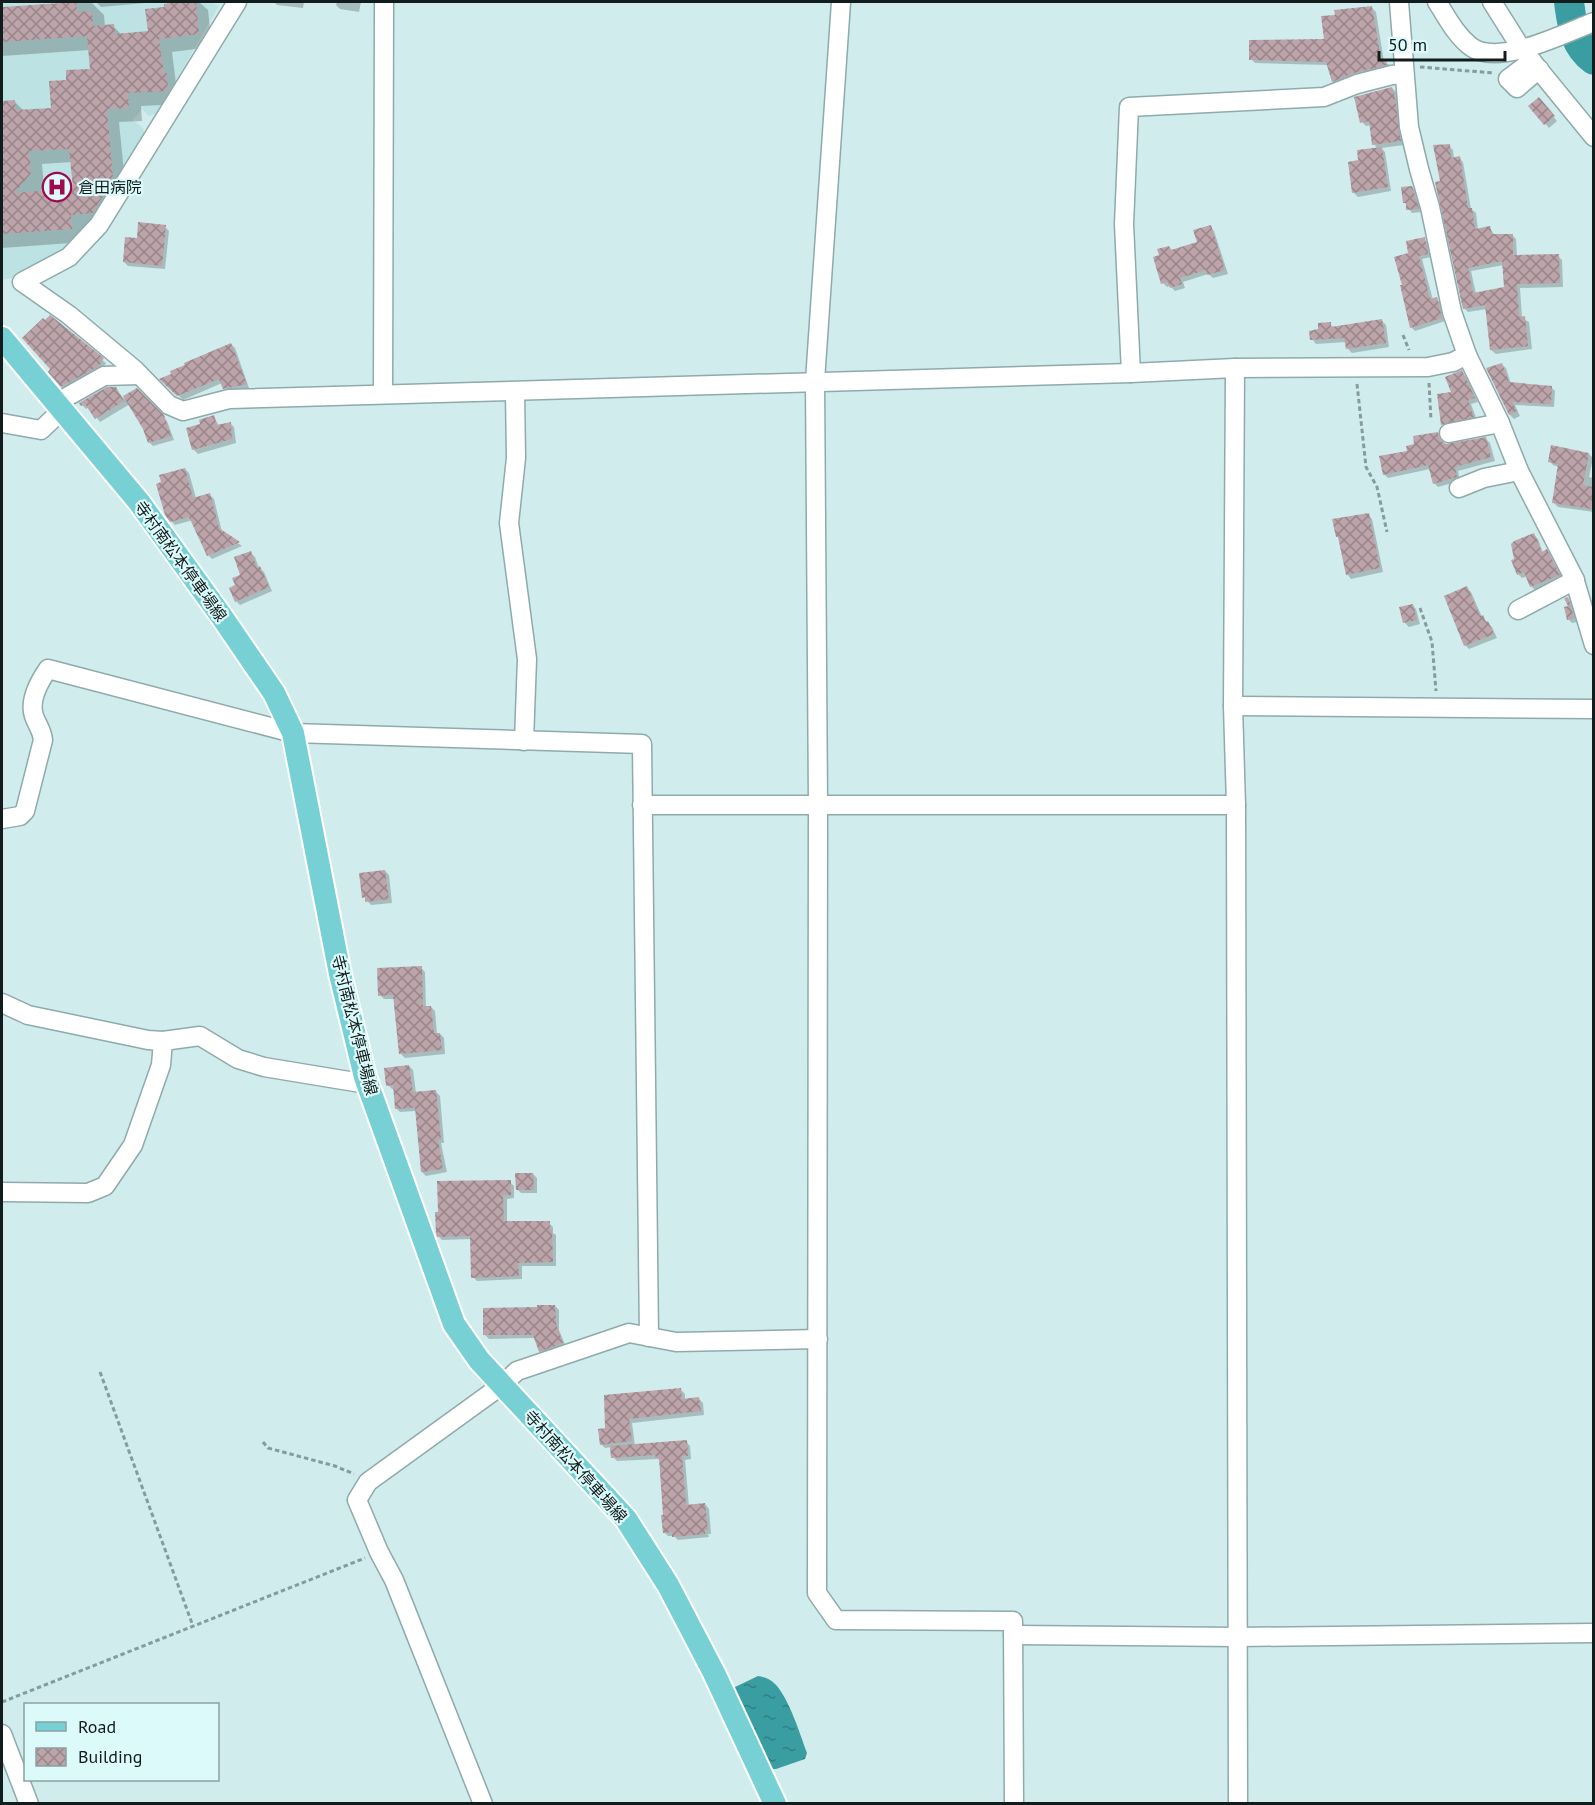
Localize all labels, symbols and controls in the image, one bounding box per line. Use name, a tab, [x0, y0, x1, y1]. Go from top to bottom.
scale bar	[1379, 24, 1505, 62]
text: 50 m	[1388, 33, 1427, 56]
hospital icon: 倉田病院	[41, 171, 73, 203]
place label: 倉田病院	[78, 177, 142, 197]
street label: 寺村南松本停車場線	[131, 497, 231, 625]
street label: 寺村南松本停車場線	[328, 953, 382, 1097]
street label: 寺村南松本停車場線	[520, 1406, 632, 1526]
legend	[24, 1703, 219, 1781]
text: Road	[78, 1715, 116, 1738]
text: Building	[78, 1745, 142, 1768]

